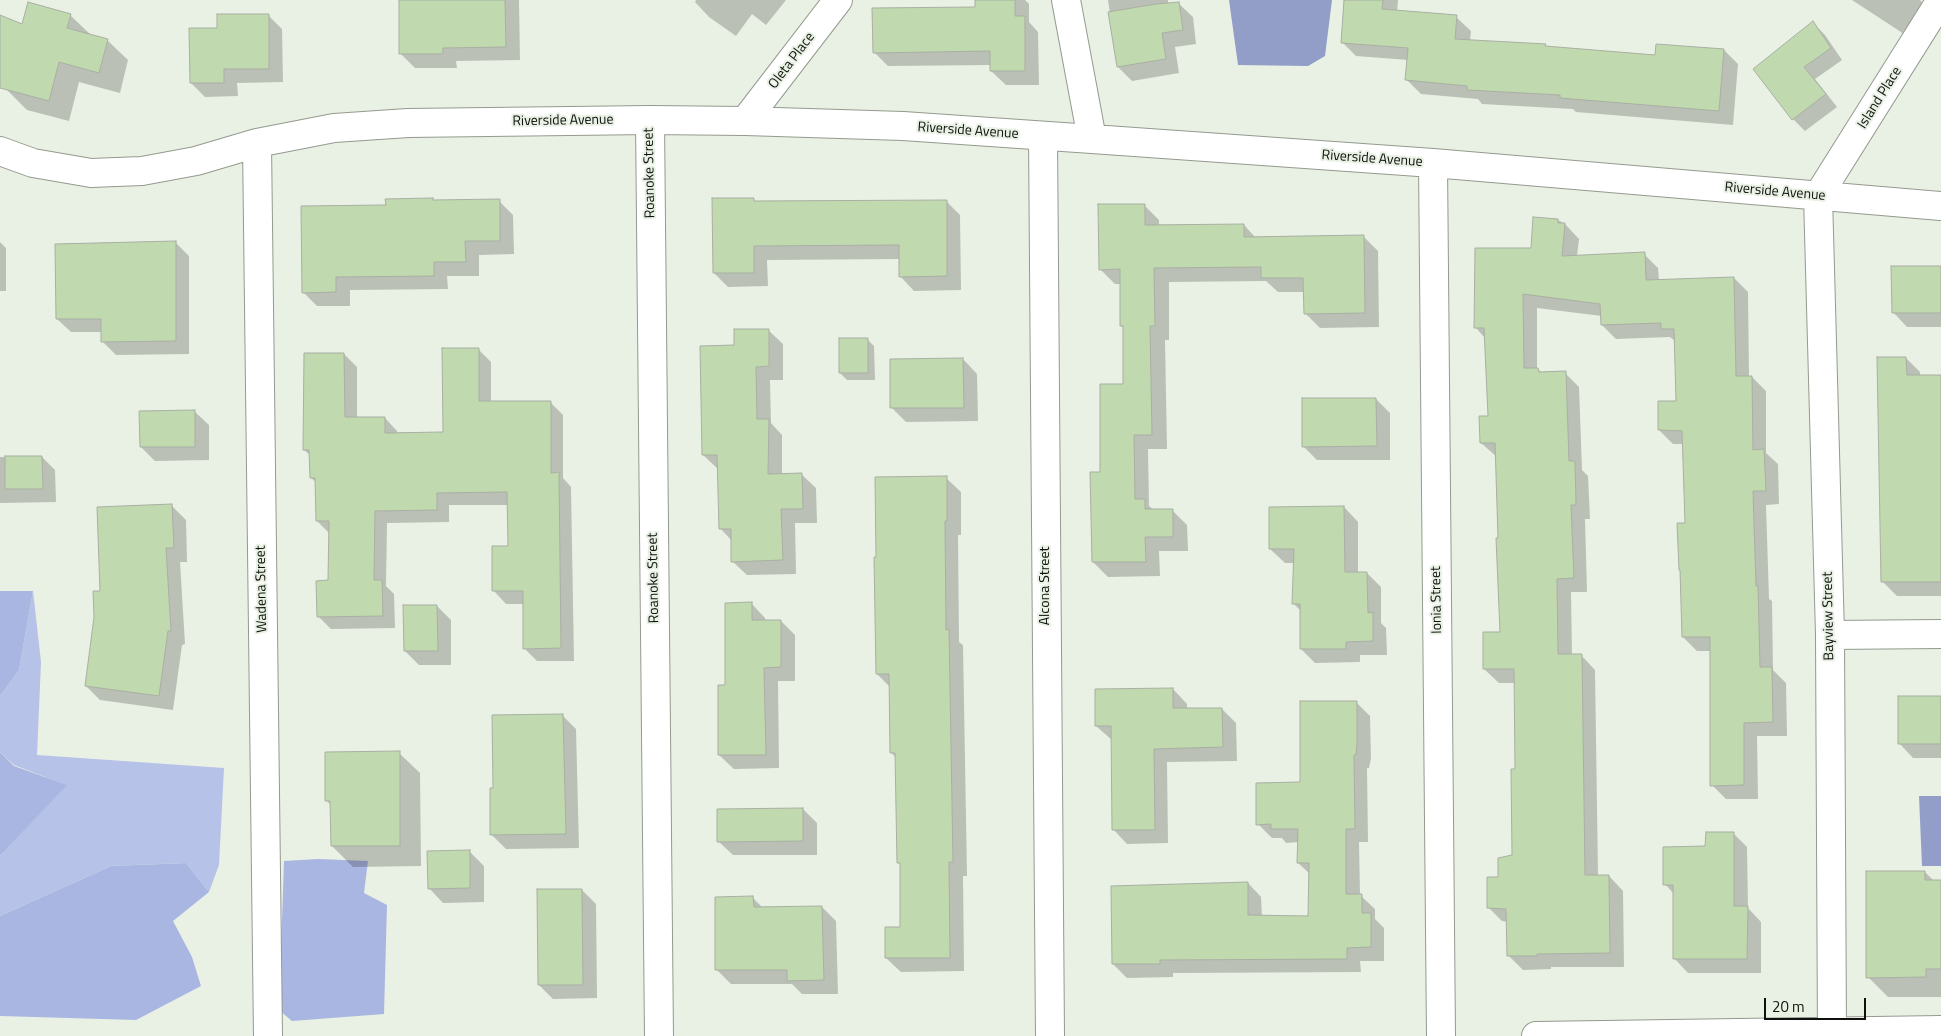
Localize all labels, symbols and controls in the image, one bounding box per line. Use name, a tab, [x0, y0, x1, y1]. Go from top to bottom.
street label: Oleta Place	[765, 30, 819, 92]
street label: Island Place	[1854, 64, 1906, 132]
street label: Riverside Avenue	[512, 112, 614, 130]
street label: Riverside Avenue	[917, 119, 1019, 143]
street label: Roanoke Street	[641, 128, 659, 218]
street label: Riverside Avenue	[1321, 147, 1423, 171]
street label: Riverside Avenue	[1724, 179, 1826, 205]
street label: Roanoke Street	[645, 533, 663, 623]
street label: Wadena Street	[253, 545, 271, 633]
street label: Alcona Street	[1038, 547, 1054, 625]
street label: Ionia Street	[1428, 566, 1446, 634]
street label: Bayview Street	[1820, 571, 1838, 661]
scale bar	[1766, 988, 1868, 1020]
text: 20 m	[1772, 995, 1805, 1018]

